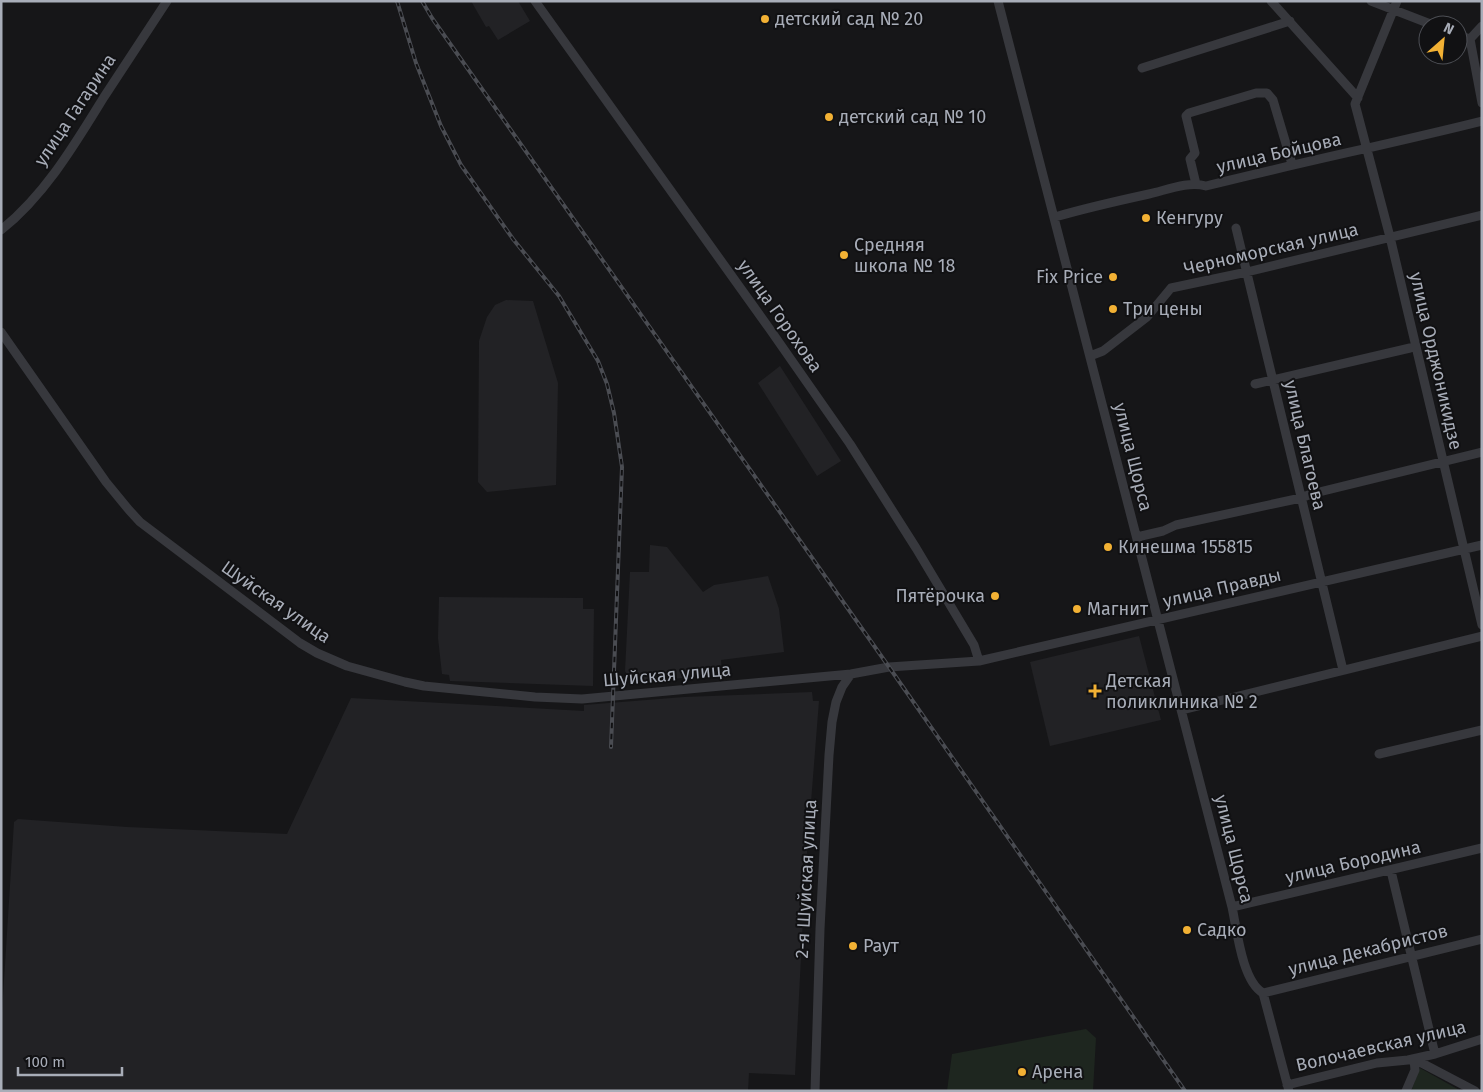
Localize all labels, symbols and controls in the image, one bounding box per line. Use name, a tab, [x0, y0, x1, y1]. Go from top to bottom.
place label: детский сад № 20	[775, 8, 923, 30]
marker: детский сад № 20	[759, 13, 771, 25]
north arrow	[1418, 15, 1468, 65]
text: N	[1441, 19, 1457, 39]
street label: улица Гагарина	[29, 50, 121, 170]
place label: детский сад № 10	[839, 106, 986, 128]
marker: детский сад № 10	[823, 111, 835, 123]
street label: улица Бойцова	[1215, 128, 1343, 178]
place label: Кенгуру	[1156, 207, 1223, 229]
marker: Кенгуру	[1140, 212, 1152, 224]
street label: Черноморская улица	[1182, 218, 1360, 280]
place label: Средняя школа № 18	[854, 234, 956, 277]
marker: Средняя школа № 18	[838, 249, 850, 261]
street label: улица Горохова	[733, 255, 827, 377]
place label: Fix Price	[1036, 266, 1103, 288]
street label: улица Орджоникидзе	[1405, 270, 1467, 452]
marker: Fix Price	[1107, 271, 1119, 283]
place label: Три цены	[1123, 298, 1203, 320]
marker: Три цены	[1107, 303, 1119, 315]
street label: улица Благоева	[1279, 378, 1331, 512]
street label: улица Щорса	[1109, 400, 1157, 514]
place label: Кинешма 155815	[1118, 536, 1253, 558]
marker: Кинешма 155815	[1102, 541, 1114, 553]
street label: Шуйская улица	[217, 556, 335, 648]
street label: улица Правды	[1161, 564, 1283, 612]
place label: Пятёрочка	[895, 585, 985, 607]
marker: Пятёрочка	[989, 590, 1001, 602]
place label: Магнит	[1087, 598, 1149, 620]
marker: Магнит	[1071, 603, 1083, 615]
street label: Шуйская улица	[602, 658, 732, 692]
place label: Детская поликлиника № 2	[1105, 670, 1258, 713]
marker: Детская поликлиника № 2	[1088, 684, 1102, 698]
street label: улица Щорса	[1210, 792, 1258, 906]
street label: 2-я Шуйская улица	[791, 799, 821, 959]
street label: улица Бородина	[1283, 836, 1423, 888]
place label: Садко	[1197, 919, 1246, 941]
street label: улица Декабристов	[1286, 920, 1450, 980]
marker: Садко	[1181, 924, 1193, 936]
place label: Раут	[863, 935, 900, 957]
marker: Раут	[847, 940, 859, 952]
street label: Волочаевская улица	[1294, 1016, 1468, 1076]
scale bar	[18, 1044, 121, 1076]
text: 100 m	[25, 1053, 65, 1071]
place label: Арена	[1032, 1061, 1083, 1083]
marker: Арена	[1016, 1066, 1028, 1078]

